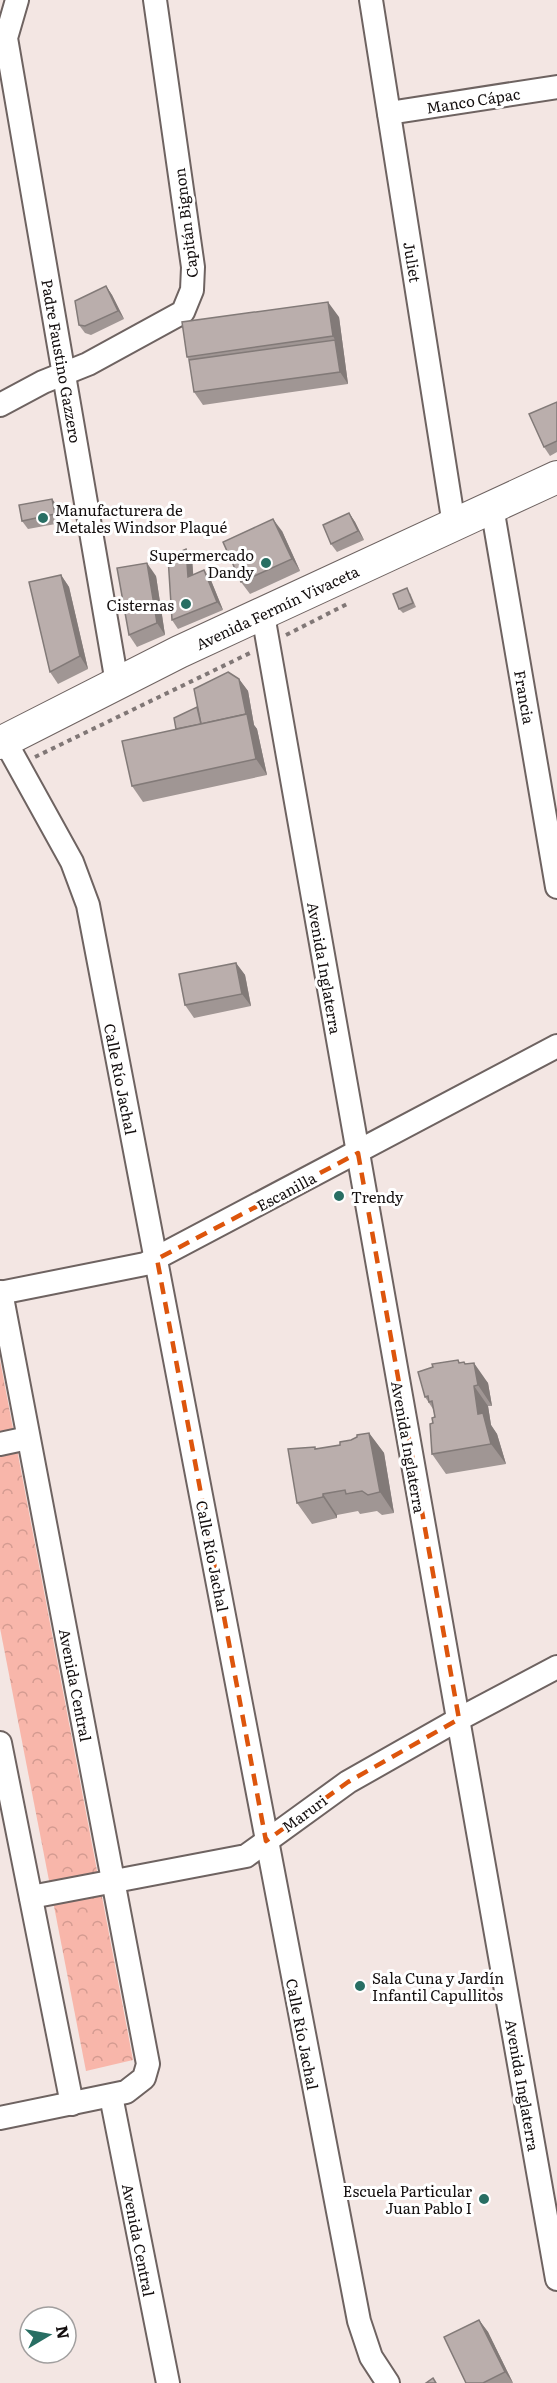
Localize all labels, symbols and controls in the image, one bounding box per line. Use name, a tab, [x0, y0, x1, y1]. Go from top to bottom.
street label: Manco Cápac	[424, 81, 522, 119]
street label: Capitán Bignon	[167, 167, 203, 279]
street label: Juliet	[398, 240, 428, 284]
street label: Padre Faustino Gazzero	[36, 277, 88, 445]
place label: Manufacturera de Metales Windsor Plaqué	[55, 498, 228, 538]
marker: Manufacturera de Metales Windsor Plaqué	[36, 511, 50, 525]
place label: Supermercado Dandy	[149, 543, 254, 583]
marker: Supermercado Dandy	[259, 556, 273, 570]
street label: Avenida Fermín Vivaceta	[192, 559, 363, 655]
place label: Cisternas	[107, 593, 174, 616]
marker: Cisternas	[179, 597, 193, 611]
street label: Francia	[509, 668, 541, 727]
street label: Avenida Inglaterra	[302, 900, 348, 1037]
street label: Calle Río Jachal	[99, 1021, 143, 1137]
street label: Escanilla	[252, 1165, 321, 1216]
place label: Trendy	[351, 1185, 404, 1208]
marker: Trendy	[332, 1189, 346, 1203]
street label: Avenida Inglaterra	[386, 1379, 432, 1516]
street label: Calle Río Jachal	[191, 1498, 235, 1614]
street label: Avenida Central	[54, 1627, 98, 1743]
street label: Maruri	[276, 1789, 332, 1837]
place label: Sala Cuna y Jardín Infantil Capullitos	[372, 1966, 504, 2006]
street label: Calle Río Jachal	[281, 1976, 325, 2092]
marker: Sala Cuna y Jardín Infantil Capullitos	[353, 1979, 367, 1993]
street label: Avenida Inglaterra	[500, 2017, 546, 2154]
place label: Escuela Particular Juan Pablo I	[343, 2179, 472, 2219]
street label: Avenida Central	[117, 2182, 161, 2298]
marker: Escuela Particular Juan Pablo I	[477, 2192, 491, 2206]
north arrow	[18, 2305, 78, 2365]
text: N	[51, 2324, 77, 2341]

